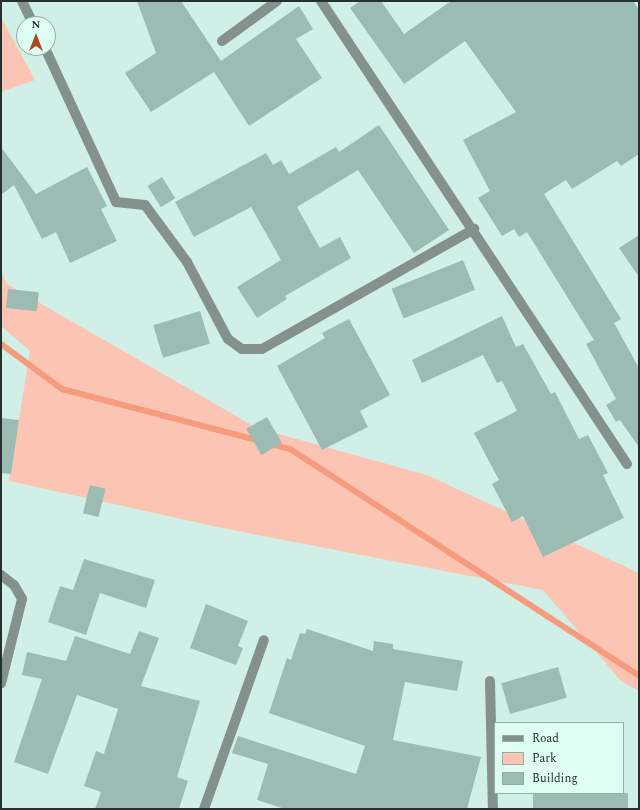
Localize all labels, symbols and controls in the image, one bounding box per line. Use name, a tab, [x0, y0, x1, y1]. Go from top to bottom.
north arrow	[16, 16, 56, 56]
text: N	[32, 16, 40, 33]
legend	[494, 722, 624, 794]
text: Road	[532, 729, 559, 748]
text: Park	[532, 749, 557, 768]
text: Building	[532, 769, 578, 788]

